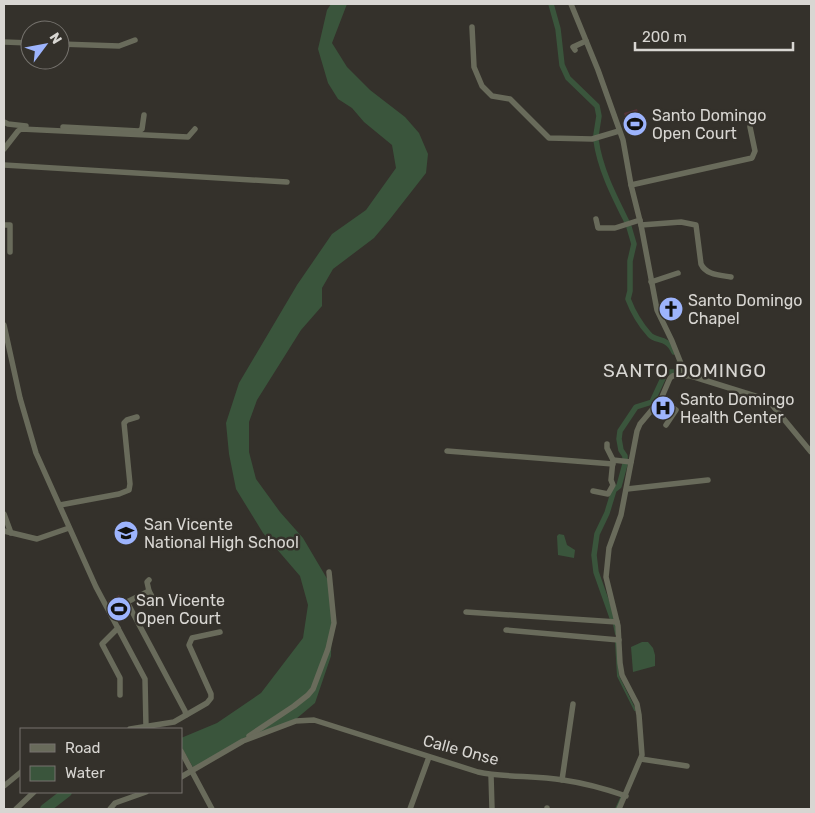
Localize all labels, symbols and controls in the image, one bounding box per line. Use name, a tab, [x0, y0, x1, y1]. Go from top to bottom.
north arrow	[20, 20, 70, 70]
scale bar	[635, 20, 792, 52]
text: 200 m	[642, 28, 687, 46]
text: N	[46, 30, 65, 47]
place label: Santo Domingo Open Court	[652, 106, 766, 143]
sports icon: Santo Domingo Open Court	[622, 111, 648, 137]
place label: Santo Domingo Chapel	[688, 291, 802, 328]
church icon: Santo Domingo Chapel	[658, 296, 684, 322]
district label: SANTO DOMINGO	[603, 359, 767, 382]
place label: Santo Domingo Health Center	[680, 390, 794, 427]
hospital icon: Santo Domingo Health Center	[650, 395, 676, 421]
place label: San Vicente National High School	[144, 515, 299, 552]
school or university icon: San Vicente National High School	[113, 520, 139, 546]
place label: San Vicente Open Court	[136, 591, 225, 628]
sports icon: San Vicente Open Court	[106, 596, 132, 622]
legend	[20, 728, 182, 793]
street label: Calle Onse	[421, 731, 501, 769]
text: Road	[65, 739, 101, 757]
text: Water	[65, 764, 105, 782]

